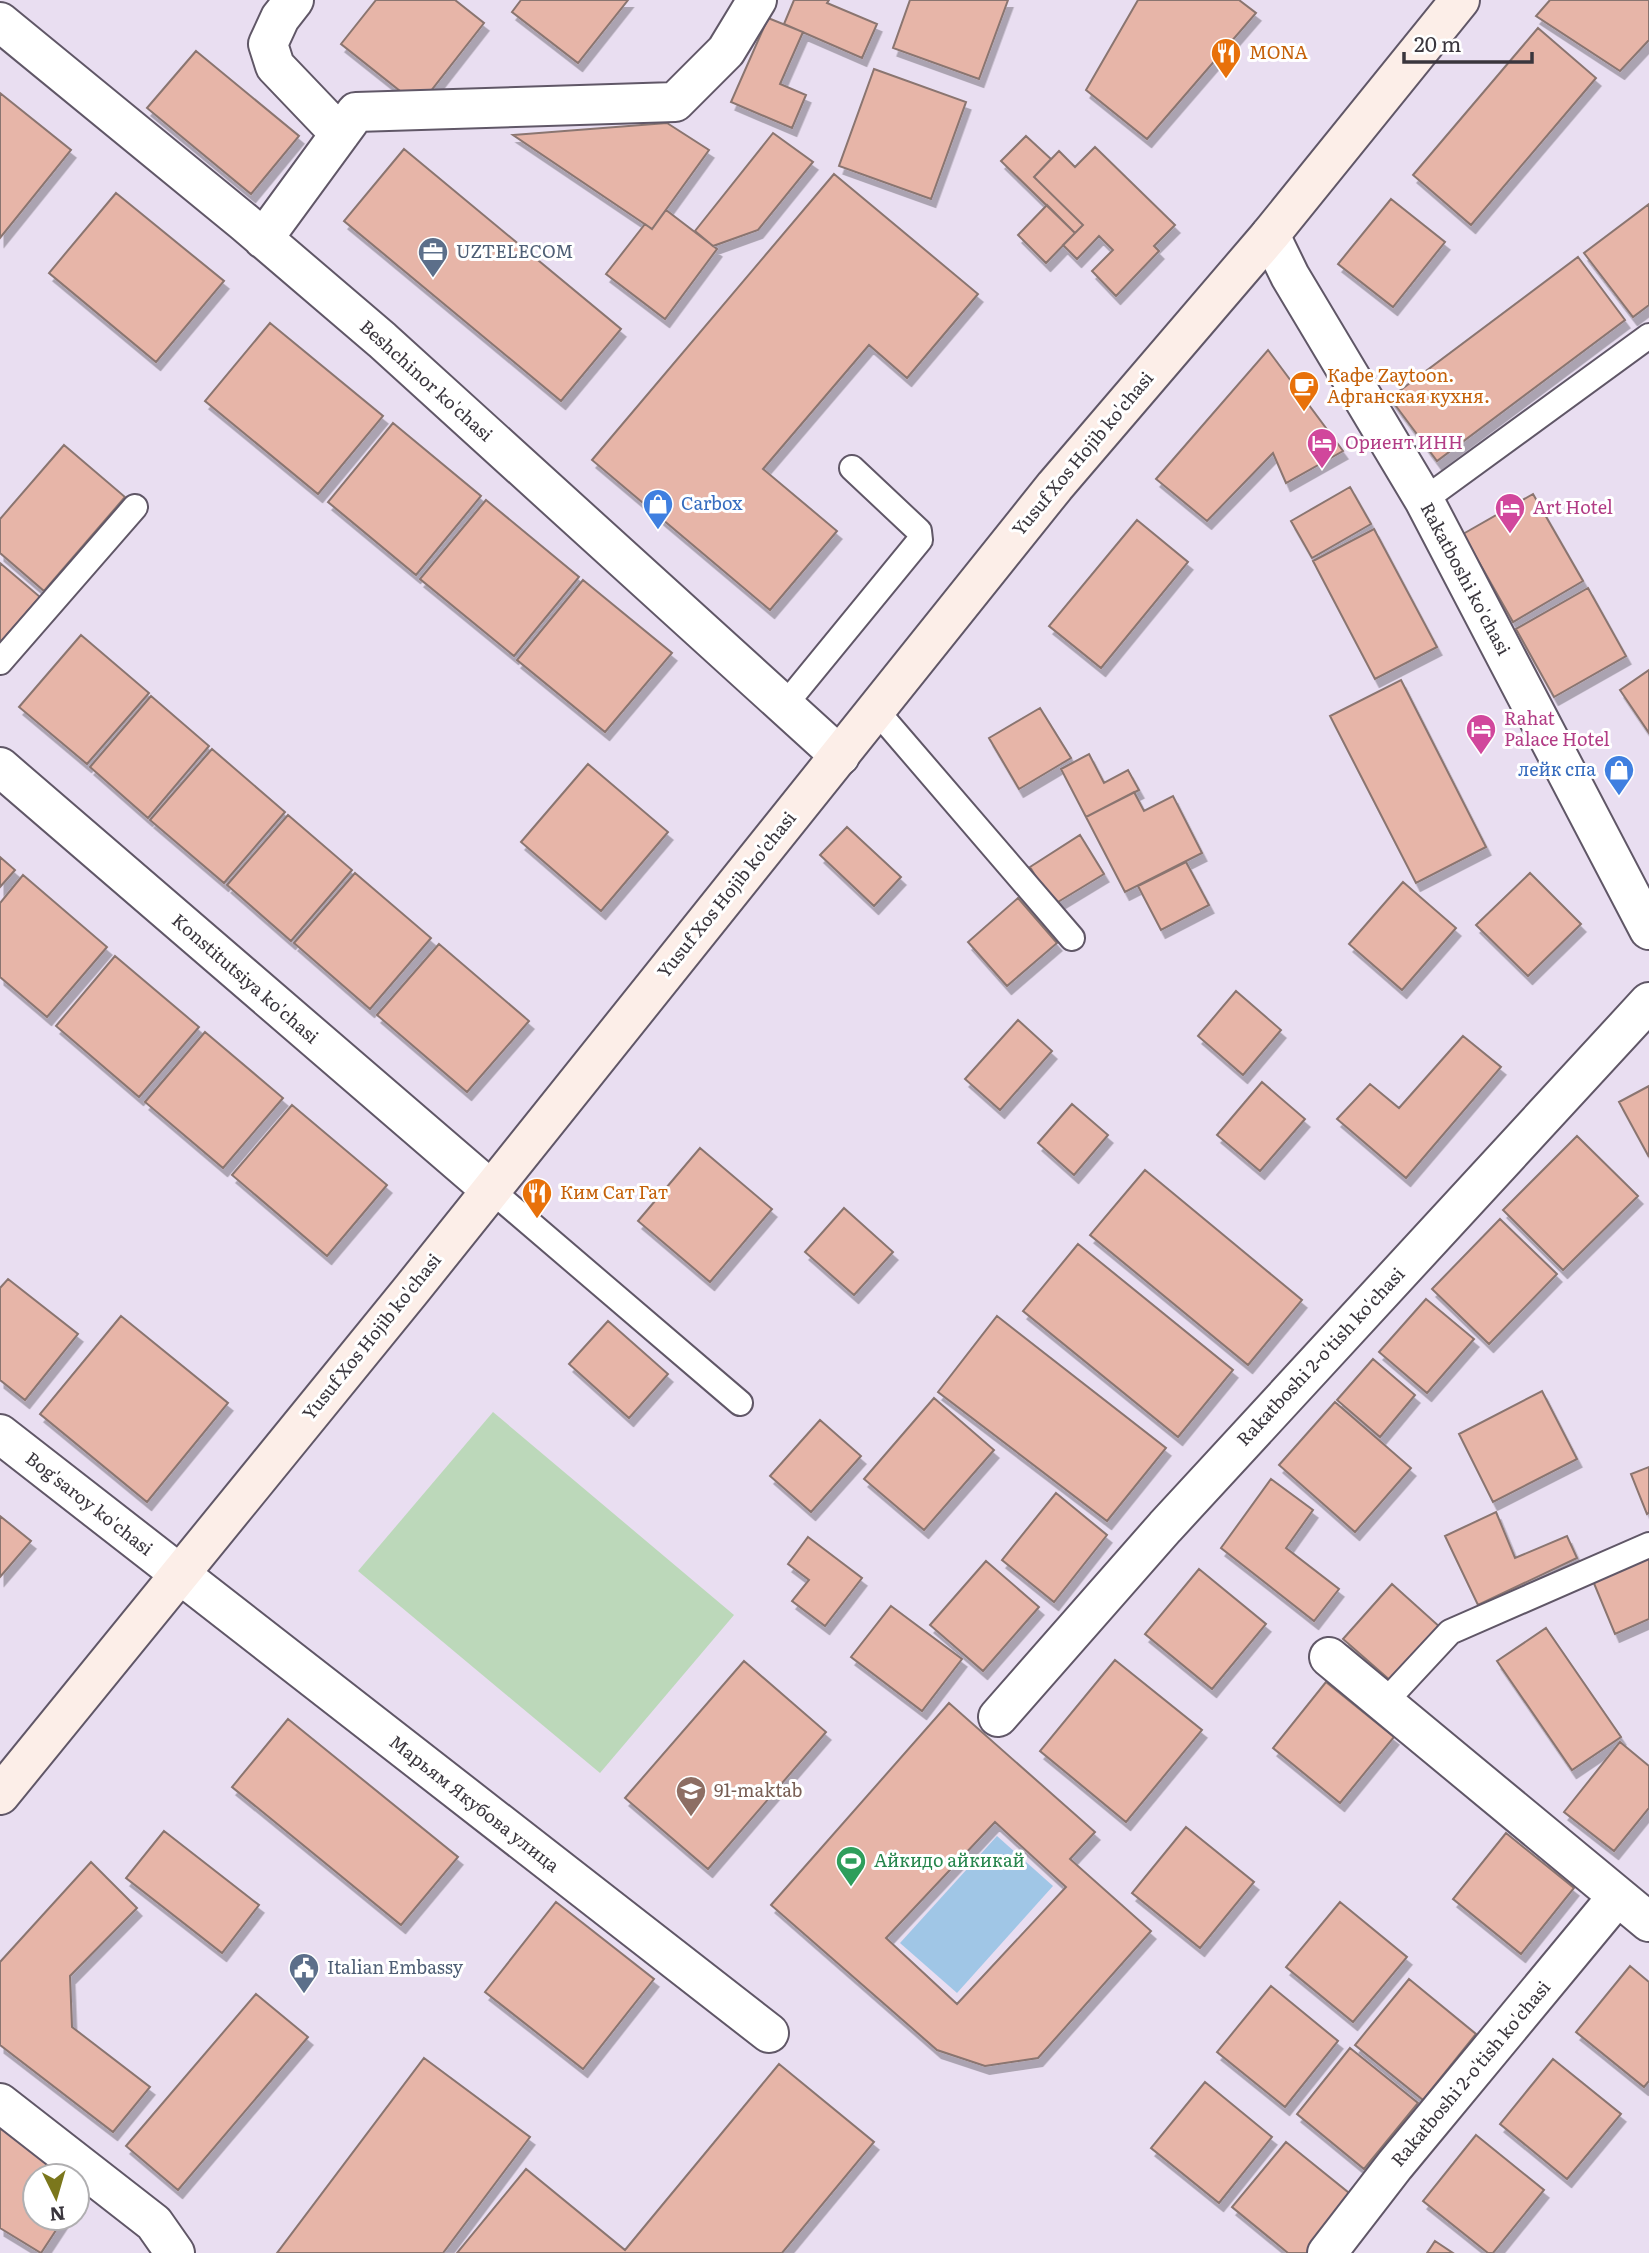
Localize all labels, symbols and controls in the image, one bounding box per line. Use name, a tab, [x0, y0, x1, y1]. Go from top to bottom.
scale bar	[1404, 21, 1532, 65]
text: 20 m	[1414, 27, 1461, 58]
restaurant icon: MONA	[1209, 36, 1243, 80]
place label: MONA	[1249, 38, 1308, 65]
office icon: UZTELECOM	[416, 235, 450, 279]
place label: UZTELECOM	[456, 237, 573, 264]
street label: Beshchinor ko'chasi	[354, 313, 500, 447]
place label: Кафе Zaytoon. Афганская кухня.	[1327, 361, 1490, 409]
street label: Yusuf Xos Hojib ko'chasi	[1005, 365, 1159, 541]
cafe icon: Кафе Zaytoon. Афганская кухня.	[1287, 369, 1321, 413]
hotel icon: Ориент ИНН	[1305, 426, 1339, 470]
place label: Ориент ИНН	[1345, 428, 1463, 455]
shop icon: Carbox	[641, 487, 675, 531]
place label: Carbox	[681, 489, 743, 516]
hotel icon: Art Hotel	[1493, 491, 1527, 535]
place label: Art Hotel	[1533, 493, 1613, 520]
street label: Rakatboshi ko'chasi	[1415, 497, 1518, 660]
place label: Rahat Palace Hotel	[1504, 704, 1609, 752]
hotel icon: Rahat Palace Hotel	[1464, 712, 1498, 756]
shop icon: лейк спа	[1602, 753, 1636, 797]
place label: лейк спа	[1518, 755, 1596, 782]
street label: Yusuf Xos Hojib ko'chasi	[650, 805, 802, 983]
street label: Konstitutsiya ko'chasi	[167, 906, 325, 1049]
restaurant icon: Ким Сат Гат	[520, 1176, 554, 1220]
place label: Ким Сат Гат	[560, 1178, 668, 1205]
street label: Yusuf Xos Hojib ko'chasi	[295, 1247, 447, 1425]
street label: Rakatboshi 2-o'tish ko'chasi	[1230, 1261, 1410, 1451]
street label: Bog'saroy ko'chasi	[20, 1444, 159, 1561]
street label: Марьям Якубова улица	[384, 1728, 566, 1878]
school or university icon: 91-maktab	[674, 1774, 708, 1818]
place label: 91-maktab	[714, 1776, 802, 1803]
sports icon: Айкидо айкикай	[834, 1844, 868, 1888]
place label: Айкидо айкикай	[874, 1846, 1025, 1873]
public building icon: Italian Embassy	[287, 1951, 321, 1995]
place label: Italian Embassy	[327, 1953, 464, 1980]
street label: Rakatboshi 2-o'tish ko'chasi	[1384, 1974, 1556, 2172]
north arrow	[21, 2162, 91, 2232]
text: N	[48, 2200, 67, 2230]

